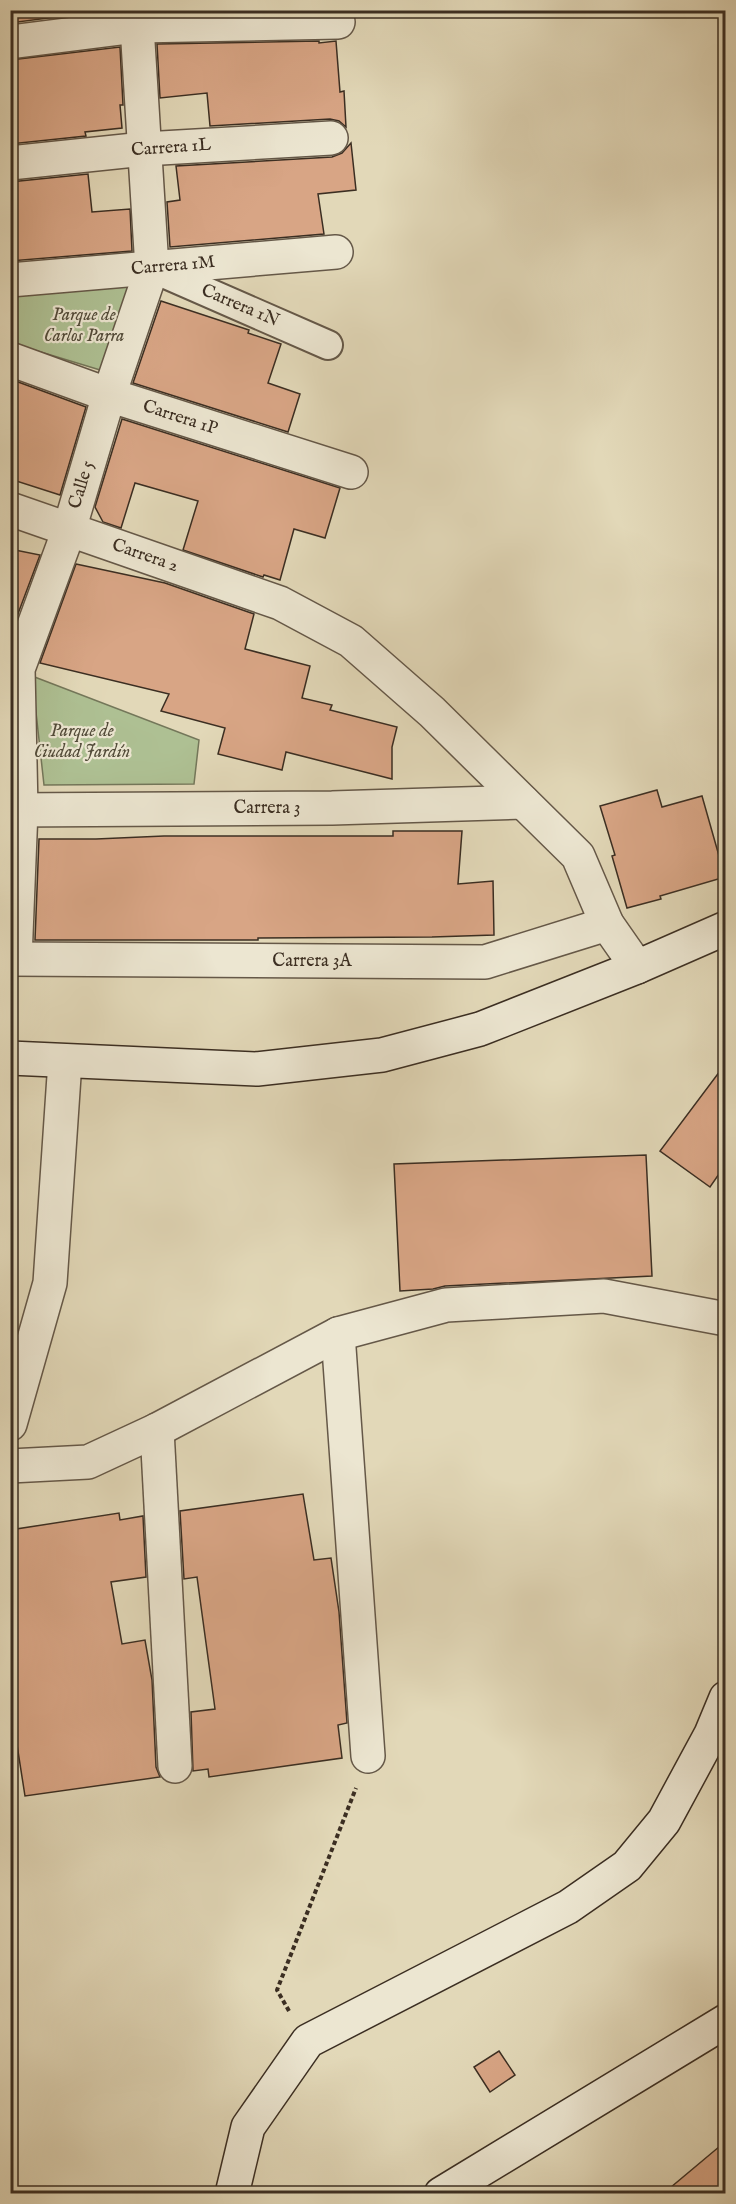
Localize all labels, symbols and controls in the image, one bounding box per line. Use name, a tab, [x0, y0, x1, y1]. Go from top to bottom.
street label: Carrera 1L	[130, 134, 212, 162]
street label: Carrera 1M	[130, 251, 216, 281]
street label: Carrera 1N	[197, 279, 283, 333]
park label: Parque de Carlos Parra	[44, 304, 124, 348]
street label: Carrera 1P	[140, 395, 220, 441]
street label: Calle 5	[64, 458, 100, 512]
street label: Carrera 2	[109, 534, 181, 578]
park label: Parque de Ciudad Jardín	[34, 720, 130, 764]
street label: Carrera 3	[233, 797, 301, 820]
street label: Carrera 3A	[272, 950, 352, 973]

